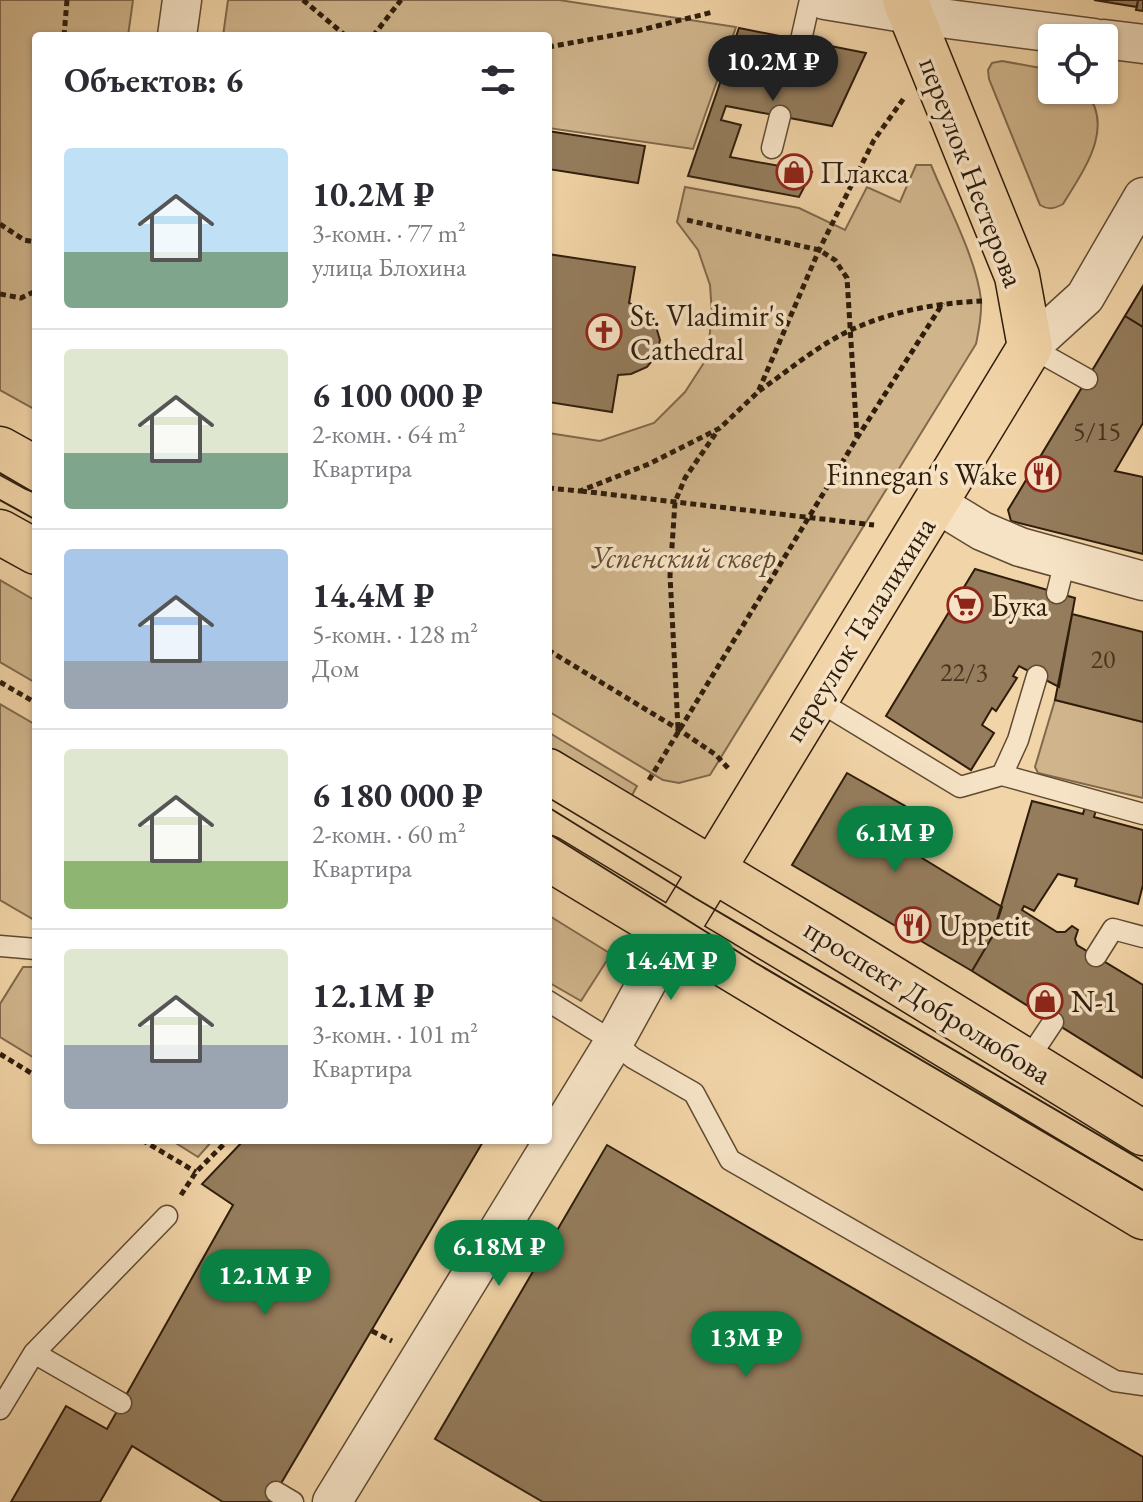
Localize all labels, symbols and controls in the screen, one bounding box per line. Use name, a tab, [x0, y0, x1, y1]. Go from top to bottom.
map controls	[1038, 24, 1118, 104]
button: locate	[1038, 24, 1118, 104]
pin: 10.2M ₽	[699, 35, 847, 103]
text: 10.2M ₽	[726, 44, 820, 78]
street label: переулок Нестерова	[910, 52, 1034, 292]
text: Объектов: 6	[64, 58, 243, 102]
icon: filters	[476, 58, 520, 102]
shop icon: Плакса	[775, 153, 813, 191]
place label: Плакса	[820, 153, 909, 192]
text: 10.2M ₽	[312, 172, 435, 216]
icon: home	[128, 180, 224, 276]
text: 3-комн. · 77 m²	[312, 216, 466, 250]
text: улица Блохина	[312, 250, 466, 284]
place label: St. Vladimir's Cathedral	[630, 296, 785, 369]
church icon: St. Vladimir's Cathedral	[585, 313, 623, 351]
text: 6 100 000 ₽	[312, 373, 483, 417]
icon: home	[128, 381, 224, 477]
house number: 5/15	[1073, 414, 1121, 448]
text: 2-комн. · 64 m²	[312, 417, 466, 451]
text: Квартира	[312, 451, 412, 485]
place label: Finnegan's Wake	[826, 455, 1017, 494]
restaurant icon: Finnegan's Wake	[1024, 455, 1062, 493]
street label: переулок Талалихина	[774, 509, 944, 749]
park label: Успенский сквер	[590, 538, 776, 577]
text: 14.4M ₽	[312, 573, 435, 617]
icon: home	[128, 581, 224, 677]
supermarket icon: Бука	[946, 586, 984, 624]
place label: Бука	[991, 586, 1048, 625]
text: 5-комн. · 128 m²	[312, 617, 478, 651]
house number: 20	[1091, 642, 1115, 676]
text: Дом	[312, 651, 359, 685]
house number: 22/3	[940, 655, 988, 689]
text: 6 180 000 ₽	[312, 773, 483, 817]
icon: home	[128, 781, 224, 877]
pin: 6.1M ₽	[830, 806, 960, 874]
text: 6.1M ₽	[855, 815, 935, 849]
text: 2-комн. · 60 m²	[312, 817, 466, 851]
text: Квартира	[312, 851, 412, 885]
restaurant icon: Uppetit	[894, 906, 932, 944]
place label: Uppetit	[939, 906, 1031, 945]
street label: проспект Добролюбова	[797, 909, 1059, 1093]
pin: 14.4M ₽	[597, 934, 745, 1002]
text: 14.4M ₽	[624, 943, 718, 977]
text: 12.1M ₽	[312, 973, 435, 1017]
icon: home	[128, 981, 224, 1077]
shop icon: N-1	[1026, 982, 1064, 1020]
place label: N-1	[1071, 982, 1117, 1021]
text: 3-комн. · 101 m²	[312, 1017, 478, 1051]
text: Квартира	[312, 1051, 412, 1085]
pin: 6.18M ₽	[425, 1220, 573, 1288]
text: 6.18M ₽	[452, 1229, 546, 1263]
pin: 12.1M ₽	[191, 1249, 339, 1317]
text: 12.1M ₽	[218, 1258, 312, 1292]
pin: 13M ₽	[690, 1311, 802, 1379]
text: 13M ₽	[709, 1320, 783, 1354]

